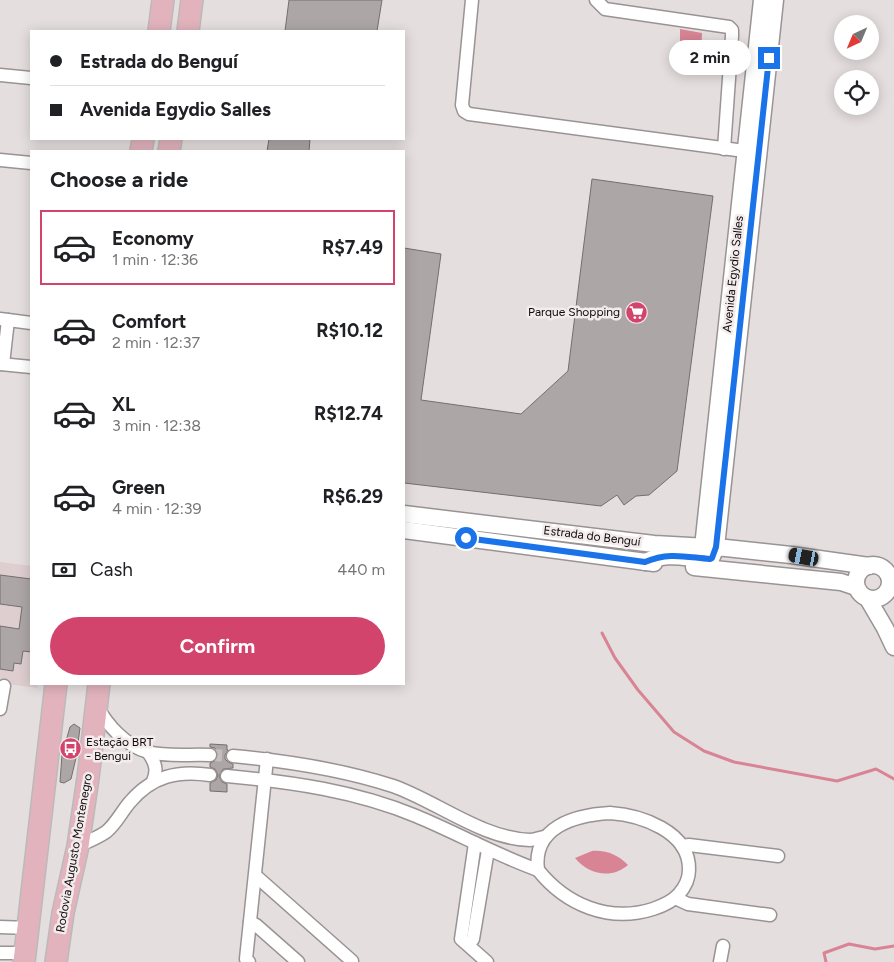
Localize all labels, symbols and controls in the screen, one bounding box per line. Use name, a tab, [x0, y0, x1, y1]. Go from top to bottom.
north arrow	[834, 15, 879, 60]
map controls	[834, 15, 879, 115]
callout: 2 min	[669, 40, 752, 76]
route end	[758, 47, 780, 69]
text: 2 min	[690, 48, 730, 67]
text: Estrada do Benguí	[80, 50, 238, 73]
button: locate	[834, 70, 879, 115]
text: Avenida Egydio Salles	[80, 98, 271, 121]
text: Choose a ride	[50, 166, 188, 193]
street label: Avenida Egydio Salles	[720, 215, 746, 333]
icon: car	[52, 225, 97, 270]
text: Economy	[112, 227, 194, 250]
text: R$7.49	[322, 236, 383, 259]
text: 1 min · 12:36	[112, 250, 198, 269]
supermarket icon: Parque Shopping	[624, 300, 648, 324]
place label: Parque Shopping	[528, 305, 620, 319]
icon: car	[52, 308, 97, 353]
text: Comfort	[112, 310, 187, 333]
text: R$10.12	[316, 319, 383, 342]
text: 2 min · 12:37	[112, 333, 200, 352]
icon: car	[52, 391, 97, 436]
text: XL	[112, 393, 135, 416]
text: R$12.74	[314, 402, 383, 425]
text: 3 min · 12:38	[112, 416, 201, 435]
icon: car	[52, 474, 97, 519]
text: Green	[112, 476, 165, 499]
text: R$6.29	[322, 485, 383, 508]
text: 4 min · 12:39	[112, 499, 201, 518]
street label: Estrada do Benguí	[543, 523, 642, 549]
route start	[455, 527, 477, 549]
car	[787, 547, 820, 567]
icon: cash	[50, 556, 78, 584]
text: Cash	[90, 558, 133, 581]
text: 440 m	[337, 560, 385, 579]
button: Confirm	[50, 617, 385, 675]
place label: Estação BRT - Bengui	[86, 735, 154, 763]
bus stop icon: Estação BRT - Bengui	[58, 737, 82, 761]
street label: Rodovia Augusto Montenegro	[53, 772, 95, 934]

